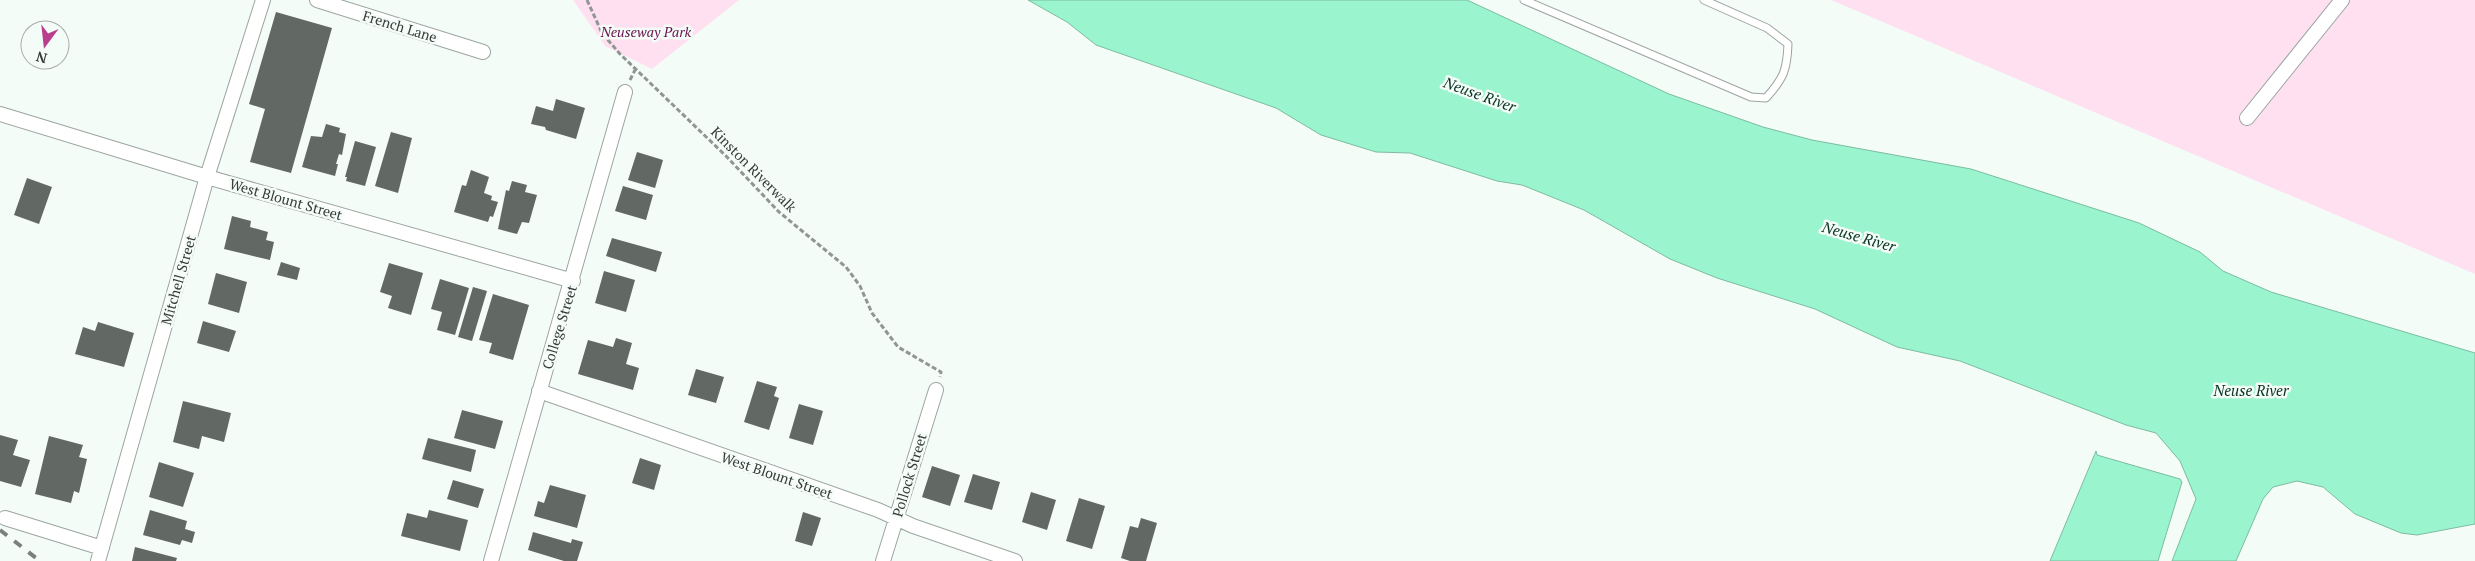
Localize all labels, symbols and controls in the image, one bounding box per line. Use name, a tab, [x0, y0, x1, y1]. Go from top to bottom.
street label: French Lane	[361, 6, 439, 46]
north arrow	[20, 20, 70, 70]
park label: Neuseway Park	[600, 22, 692, 41]
text: N	[34, 47, 49, 69]
water label: Neuse River	[1440, 71, 1520, 117]
street label: Kinston Riverwalk	[707, 122, 801, 216]
street label: West Blount Street	[227, 174, 345, 224]
water label: Neuse River	[1819, 216, 1899, 256]
street label: Mitchell Street	[156, 232, 200, 327]
street label: College Street	[537, 282, 581, 371]
water label: Neuse River	[2212, 380, 2290, 400]
street label: Pollock Street	[887, 430, 931, 519]
street label: West Blount Street	[719, 447, 836, 503]

